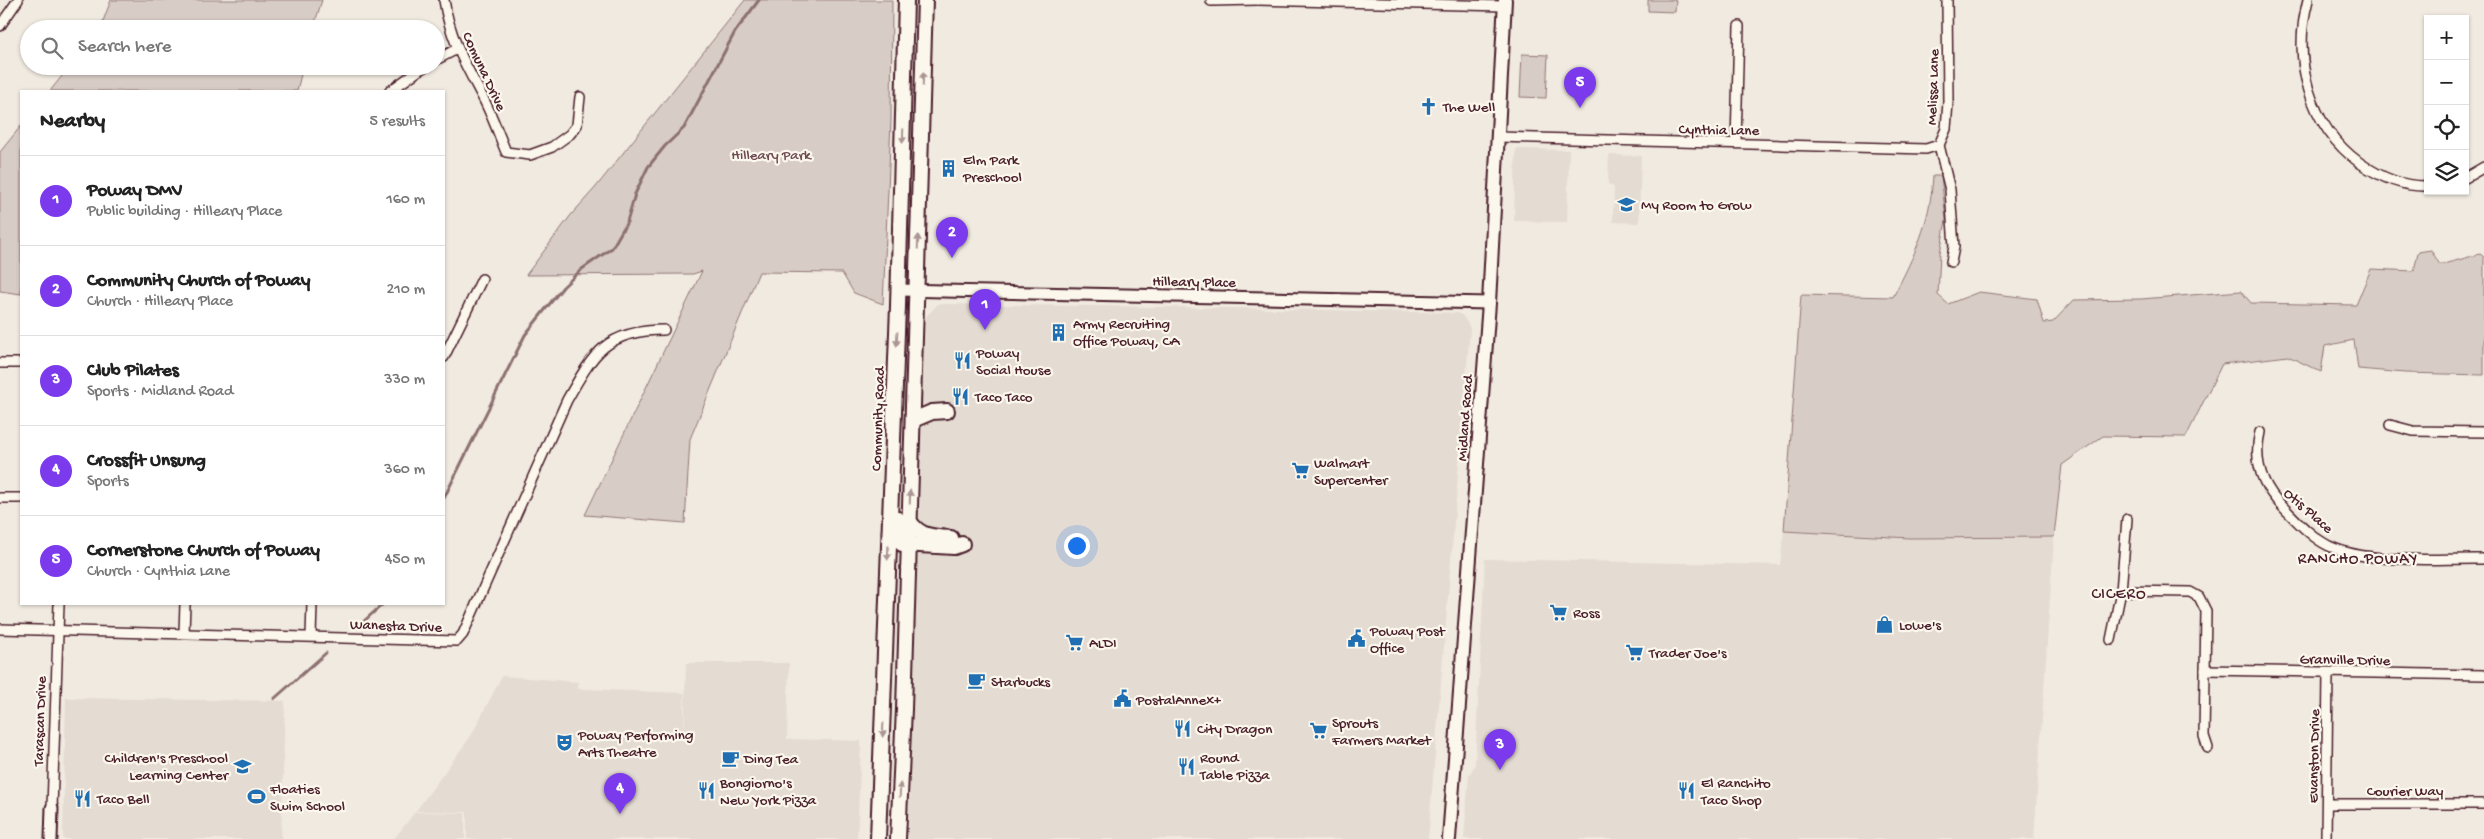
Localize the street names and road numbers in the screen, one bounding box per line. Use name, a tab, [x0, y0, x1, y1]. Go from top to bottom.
street label: Comuna Drive	[457, 29, 509, 115]
street label: Melissa Lane	[1924, 48, 1944, 126]
street label: Cynthia Lane	[1678, 121, 1760, 141]
street label: Hilleary Place	[1152, 273, 1236, 293]
street label: Community Road	[868, 365, 890, 472]
street label: Midland Road	[1454, 373, 1478, 462]
street label: Otis Place	[2279, 485, 2337, 538]
street label: Wanesta Drive	[350, 616, 443, 638]
street label: Granville Drive	[2299, 651, 2391, 671]
street label: Tarascan Drive	[30, 675, 52, 767]
street label: Evanston Drive	[2305, 709, 2325, 803]
street label: Courier Way	[2367, 783, 2444, 801]

